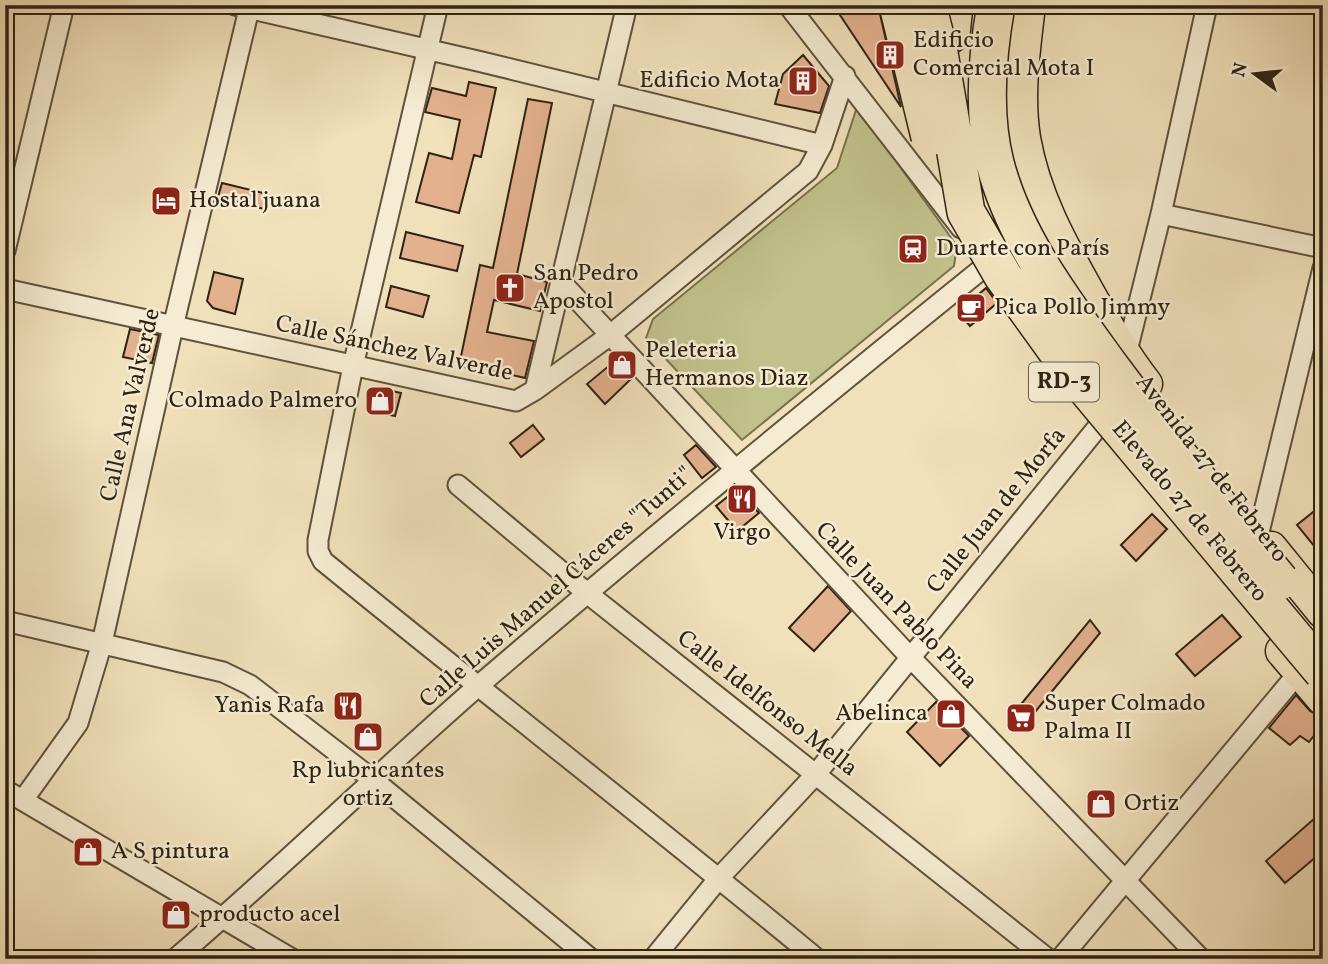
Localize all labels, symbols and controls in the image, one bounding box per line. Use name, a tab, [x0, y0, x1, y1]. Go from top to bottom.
place label: Edificio Comercial Mota I	[913, 24, 1094, 86]
building icon: Edificio Comercial Mota I	[873, 38, 907, 72]
north arrow	[1220, 38, 1290, 108]
text: N	[1226, 60, 1255, 80]
place label: Edificio Mota	[639, 64, 780, 98]
building icon: Edificio Mota	[786, 64, 820, 98]
hotel icon: Hostal juana	[149, 184, 183, 218]
place label: Hostal juana	[189, 184, 321, 218]
station icon: Duarte con París	[896, 232, 930, 266]
place label: Duarte con París	[936, 232, 1110, 266]
place label: San Pedro Apostol	[533, 257, 639, 319]
church icon: San Pedro Apostol	[493, 271, 527, 305]
cafe icon: Pica Pollo Jimmy	[954, 291, 988, 325]
place label: Pica Pollo Jimmy	[994, 291, 1170, 325]
street label: Calle Ana Valverde	[92, 305, 170, 505]
street label: Calle Sánchez Valverde	[272, 307, 516, 391]
place label: Peleteria Hermanos Diaz	[645, 334, 809, 396]
shop icon: Peleteria Hermanos Diaz	[605, 348, 639, 382]
road number: RD-3	[1029, 362, 1099, 402]
street label: Avenida 27 de Febrero	[1127, 368, 1295, 570]
place label: Colmado Palmero	[169, 384, 357, 418]
shop icon: Colmado Palmero	[363, 384, 397, 418]
street label: Elevado 27 de Febrero	[1103, 414, 1275, 610]
street label: Calle Juan de Morfa	[919, 421, 1075, 601]
street label: Calle Luis Manuel Cáceres "Tunti"	[412, 459, 702, 717]
restaurant icon: Virgo	[725, 482, 759, 516]
street label: Calle Juan Pablo Pina	[807, 514, 985, 698]
place label: Virgo	[713, 516, 771, 550]
street label: Calle Idelfonso Mella	[669, 622, 865, 786]
place label: Super Colmado Palma II	[1044, 687, 1206, 749]
place label: Yanis Rafa	[214, 689, 325, 723]
restaurant icon: Yanis Rafa	[331, 689, 365, 723]
place label: Abelinca	[835, 697, 928, 731]
shop icon: Abelinca	[934, 697, 968, 731]
supermarket icon: Super Colmado Palma II	[1004, 701, 1038, 735]
shop icon: Rp lubricantes ortiz	[351, 720, 385, 754]
place label: Rp lubricantes ortiz	[292, 754, 444, 816]
shop icon: Ortiz	[1084, 787, 1118, 821]
place label: Ortiz	[1124, 787, 1179, 821]
shop icon: A S pintura	[71, 835, 105, 869]
place label: A S pintura	[111, 835, 230, 869]
shop icon: producto acel	[159, 898, 193, 932]
place label: producto acel	[199, 898, 340, 932]

